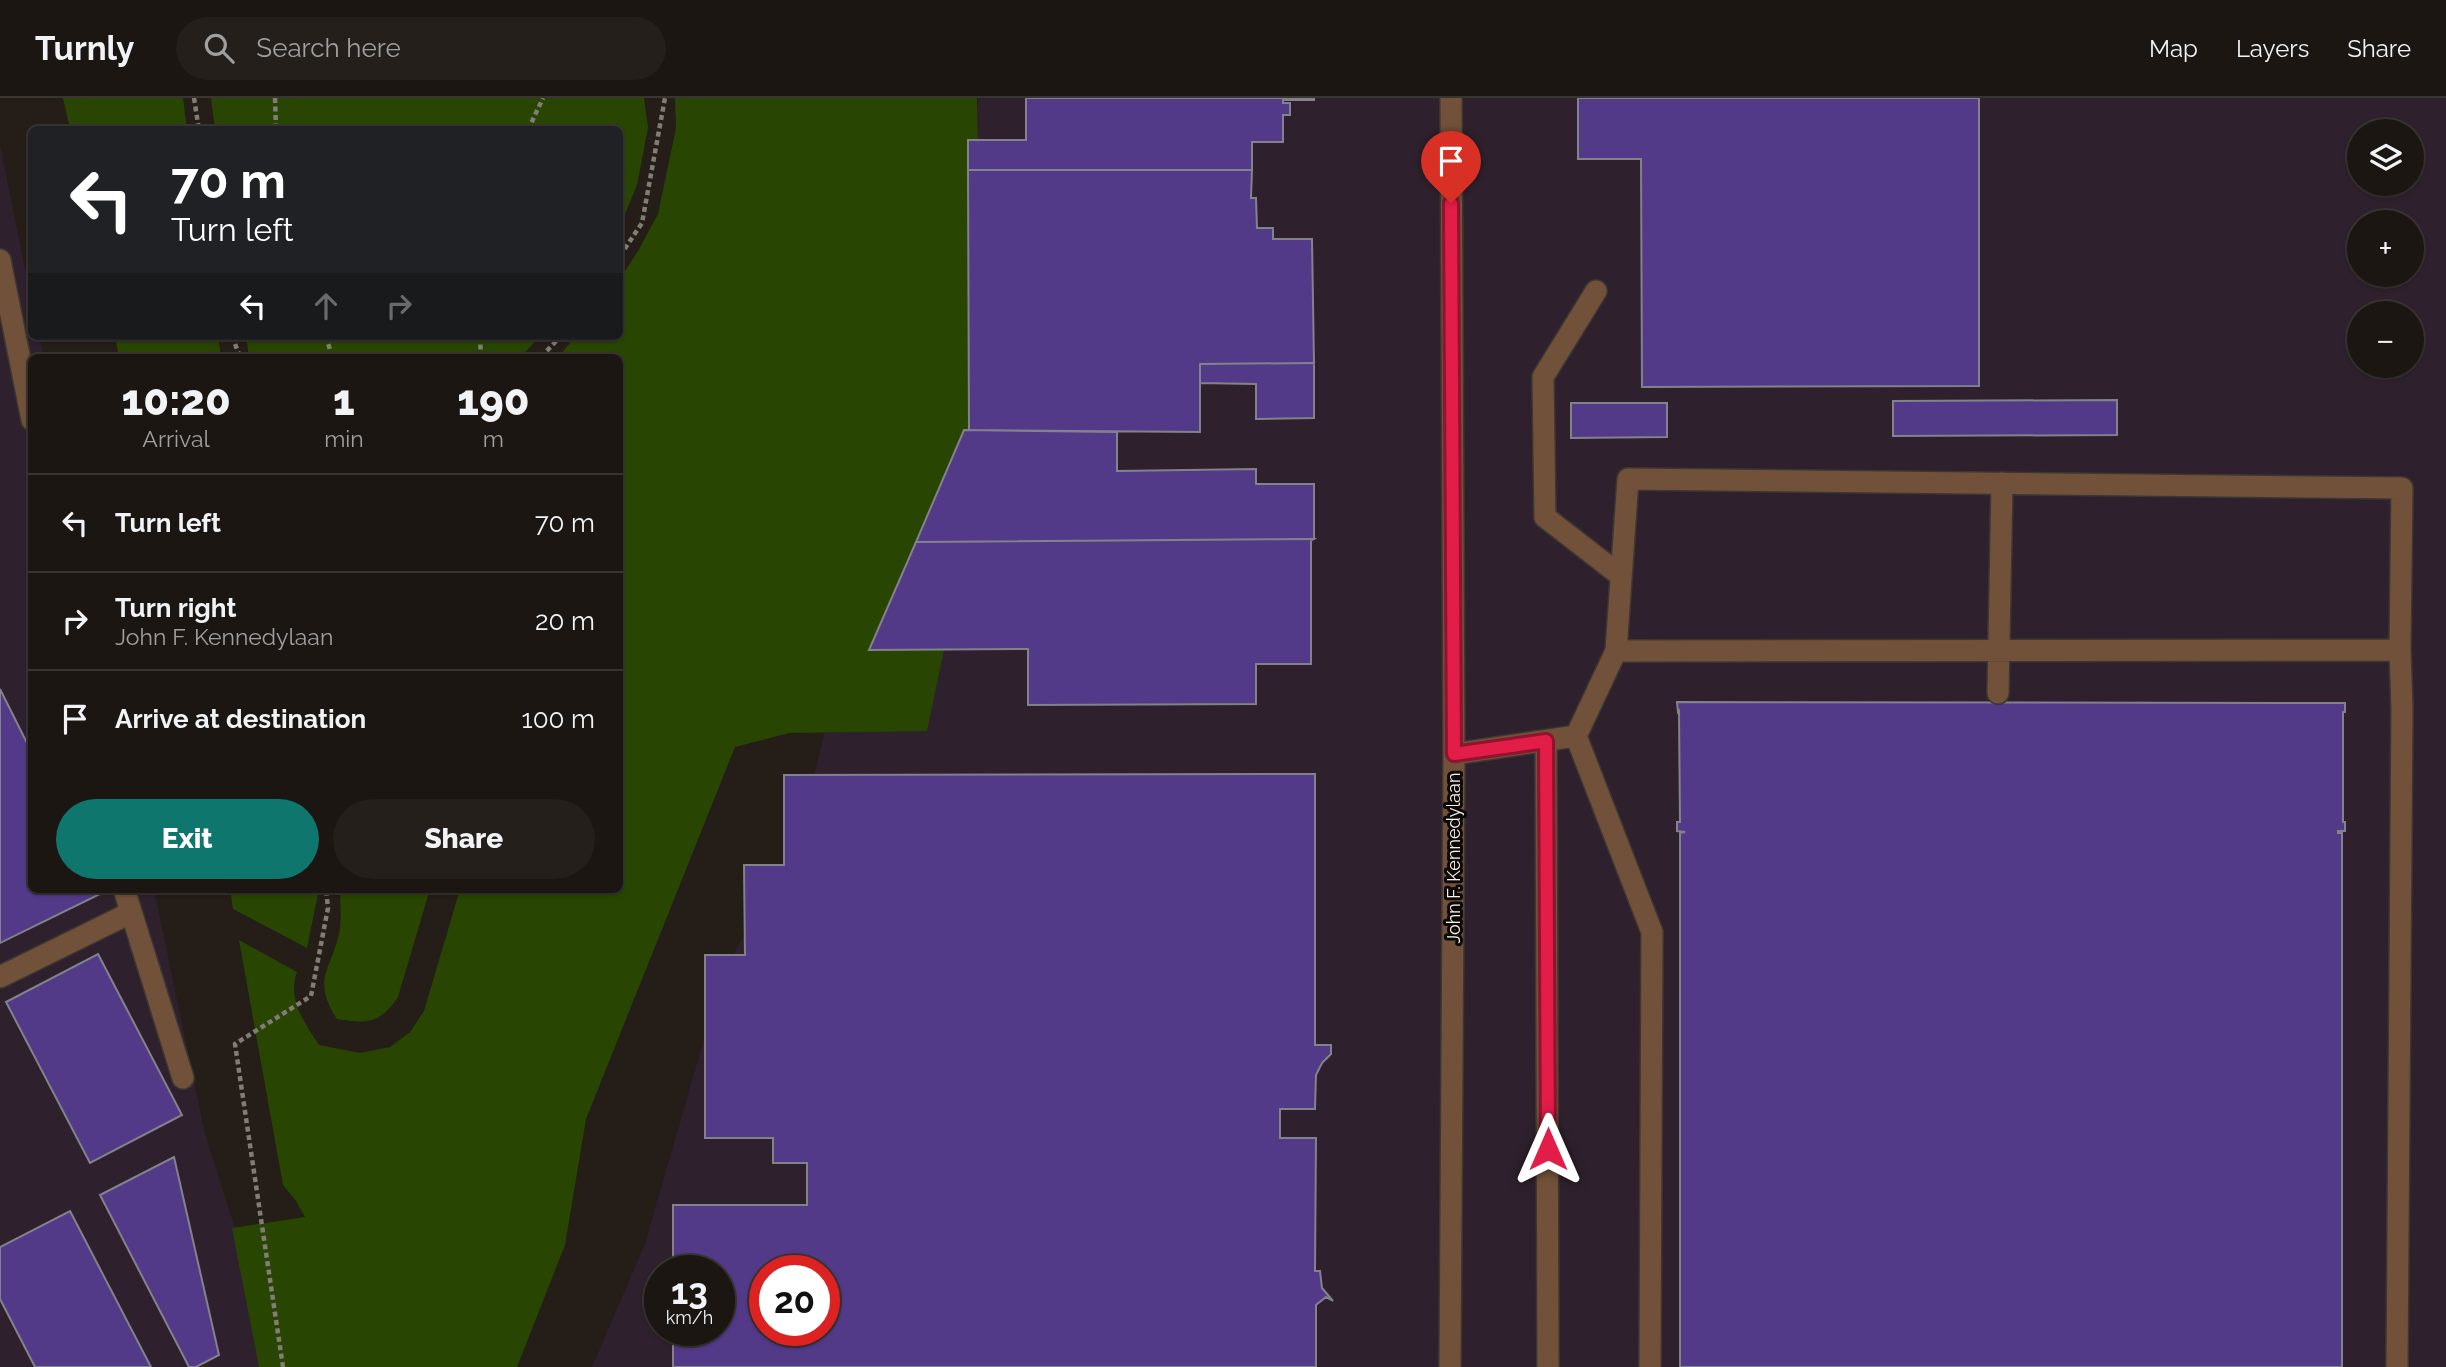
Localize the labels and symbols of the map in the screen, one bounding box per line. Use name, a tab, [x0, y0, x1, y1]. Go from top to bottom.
pin	[1421, 131, 1481, 203]
street label: John F. Kennedylaan	[1443, 773, 1464, 943]
position arrow	[1511, 1112, 1585, 1186]
speed limit sign: 20	[749, 1255, 840, 1346]

